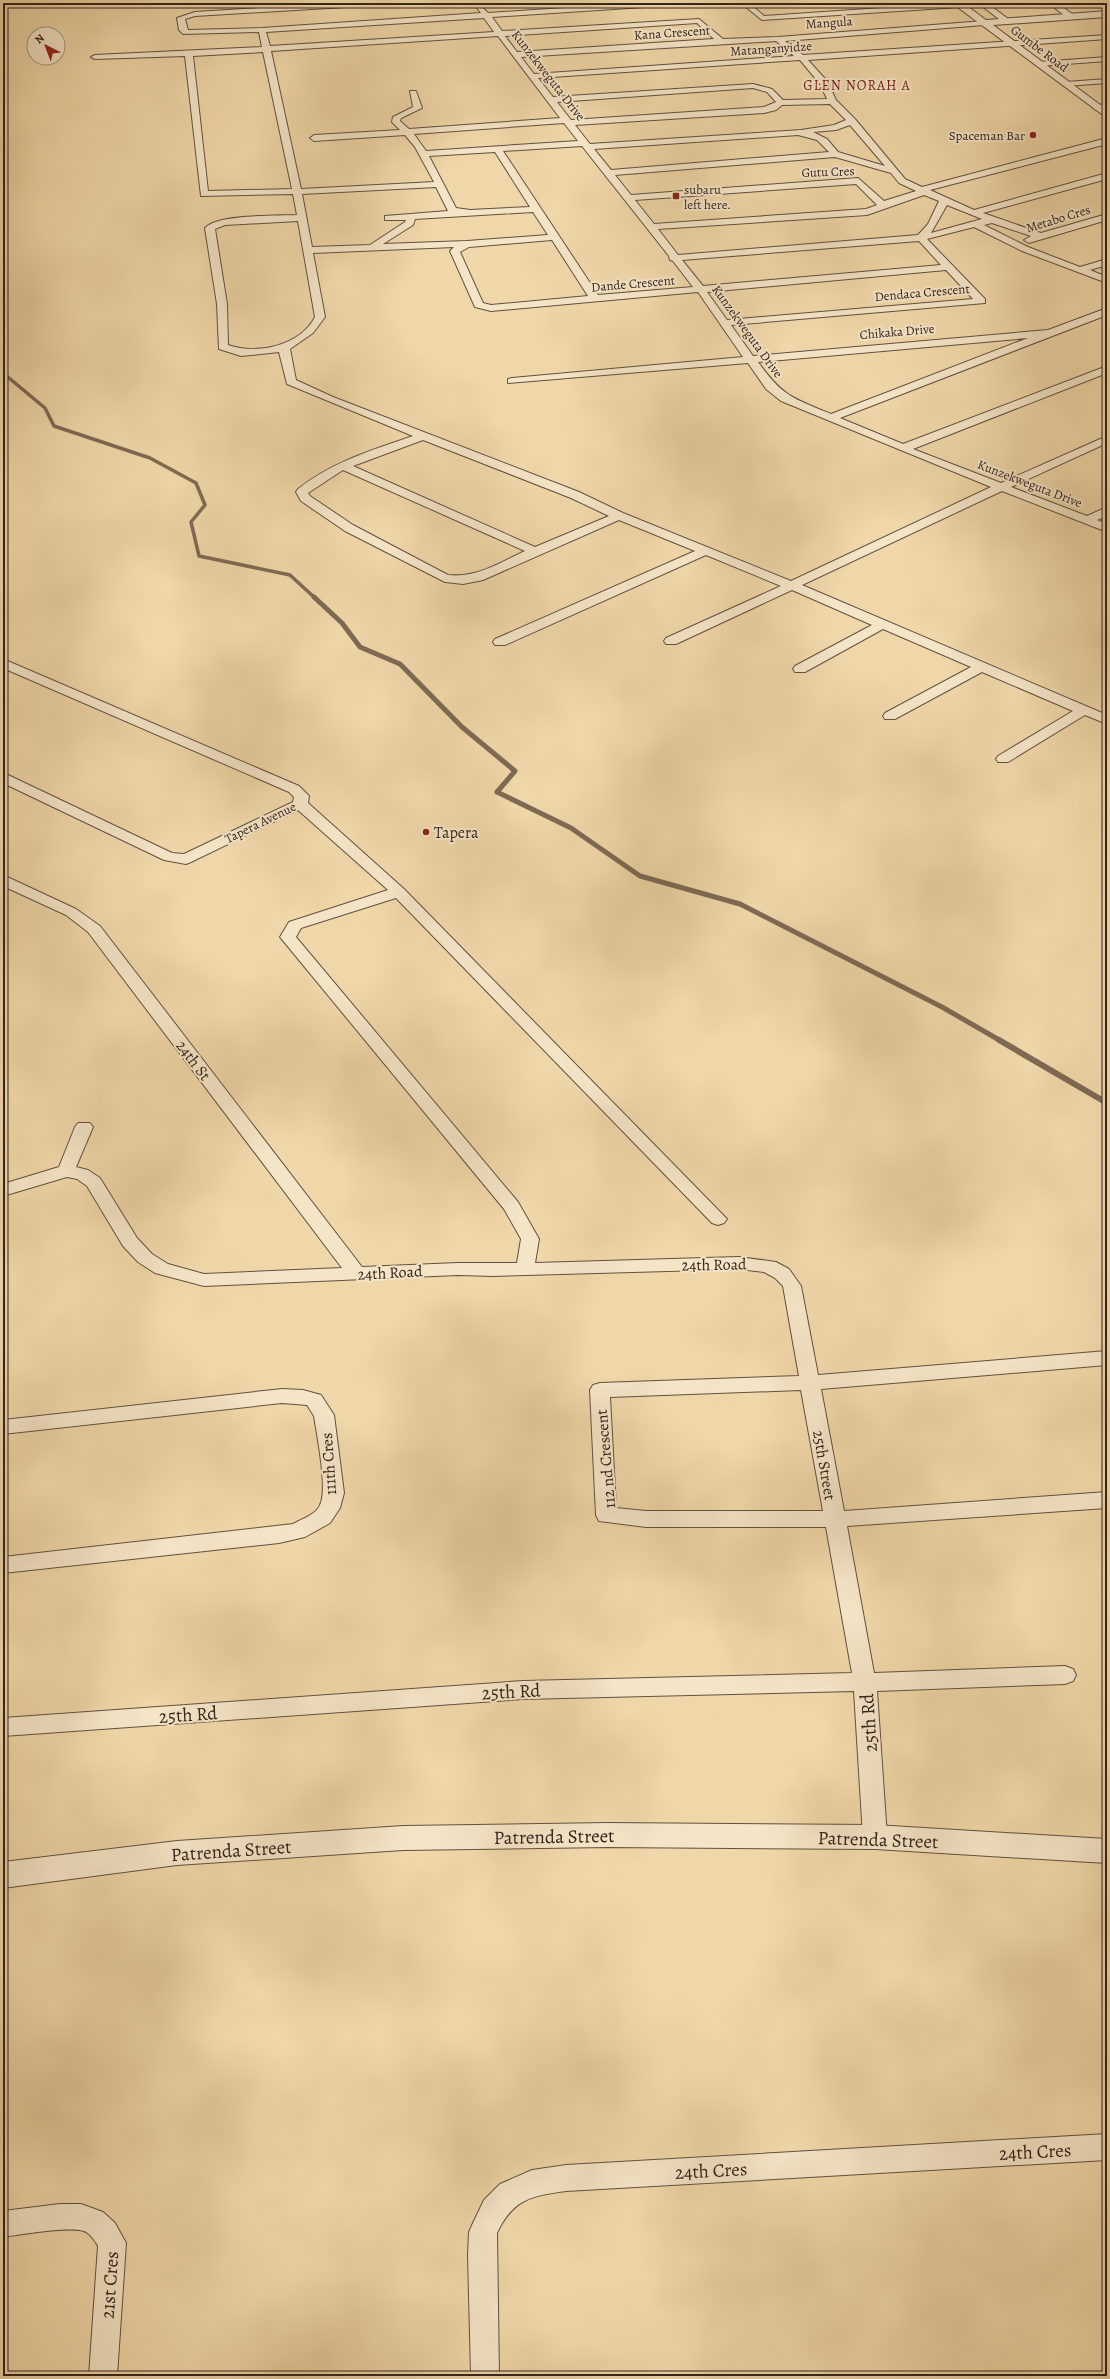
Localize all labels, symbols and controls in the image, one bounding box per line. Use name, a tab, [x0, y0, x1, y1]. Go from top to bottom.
street label: Mangula	[805, 12, 853, 33]
street label: Kana Crescent	[633, 21, 711, 44]
street label: Gumbe Road	[1007, 21, 1072, 76]
north arrow	[26, 26, 66, 66]
street label: Kunzekweguta Drive	[508, 26, 589, 124]
text: N	[32, 31, 48, 47]
street label: Matanganyidze	[730, 37, 813, 60]
district label: GLEN NORAH A	[803, 76, 911, 95]
place label: Spaceman Bar	[949, 127, 1025, 144]
marker: Spaceman Bar	[1028, 130, 1038, 140]
street label: Gutu Cres	[801, 162, 855, 181]
place label: subaru left here.	[684, 181, 731, 213]
marker: subaru left here.	[671, 191, 681, 201]
street label: Metabo Cres	[1024, 201, 1092, 236]
street label: Dande Crescent	[590, 271, 676, 296]
street label: Dendaca Crescent	[874, 280, 971, 305]
street label: Kunzekweguta Drive	[708, 282, 787, 381]
street label: Chikaka Drive	[859, 320, 935, 343]
street label: Kunzekweguta Drive	[975, 456, 1085, 511]
street label: Tapera Avenue	[222, 798, 299, 847]
place label: Tapera	[434, 822, 479, 844]
marker: Tapera	[421, 827, 431, 837]
street label: 24th St	[171, 1036, 216, 1085]
street label: 24th Road	[681, 1253, 747, 1277]
street label: 24th Road	[357, 1260, 424, 1286]
street label: 112 nd Crescent	[591, 1409, 621, 1509]
street label: 25th Street	[807, 1428, 841, 1502]
street label: 111th Cres	[316, 1432, 342, 1496]
street label: 25th Rd	[481, 1677, 542, 1707]
street label: 25th Rd	[854, 1692, 884, 1753]
street label: 25th Rd	[158, 1700, 219, 1730]
street label: Patrenda Street	[493, 1823, 615, 1851]
street label: Patrenda Street	[817, 1825, 939, 1855]
street label: Patrenda Street	[170, 1834, 292, 1868]
street label: 24th Cres	[998, 2137, 1072, 2167]
street label: 24th Cres	[674, 2156, 748, 2186]
street label: 21st Cres	[95, 2250, 125, 2320]

